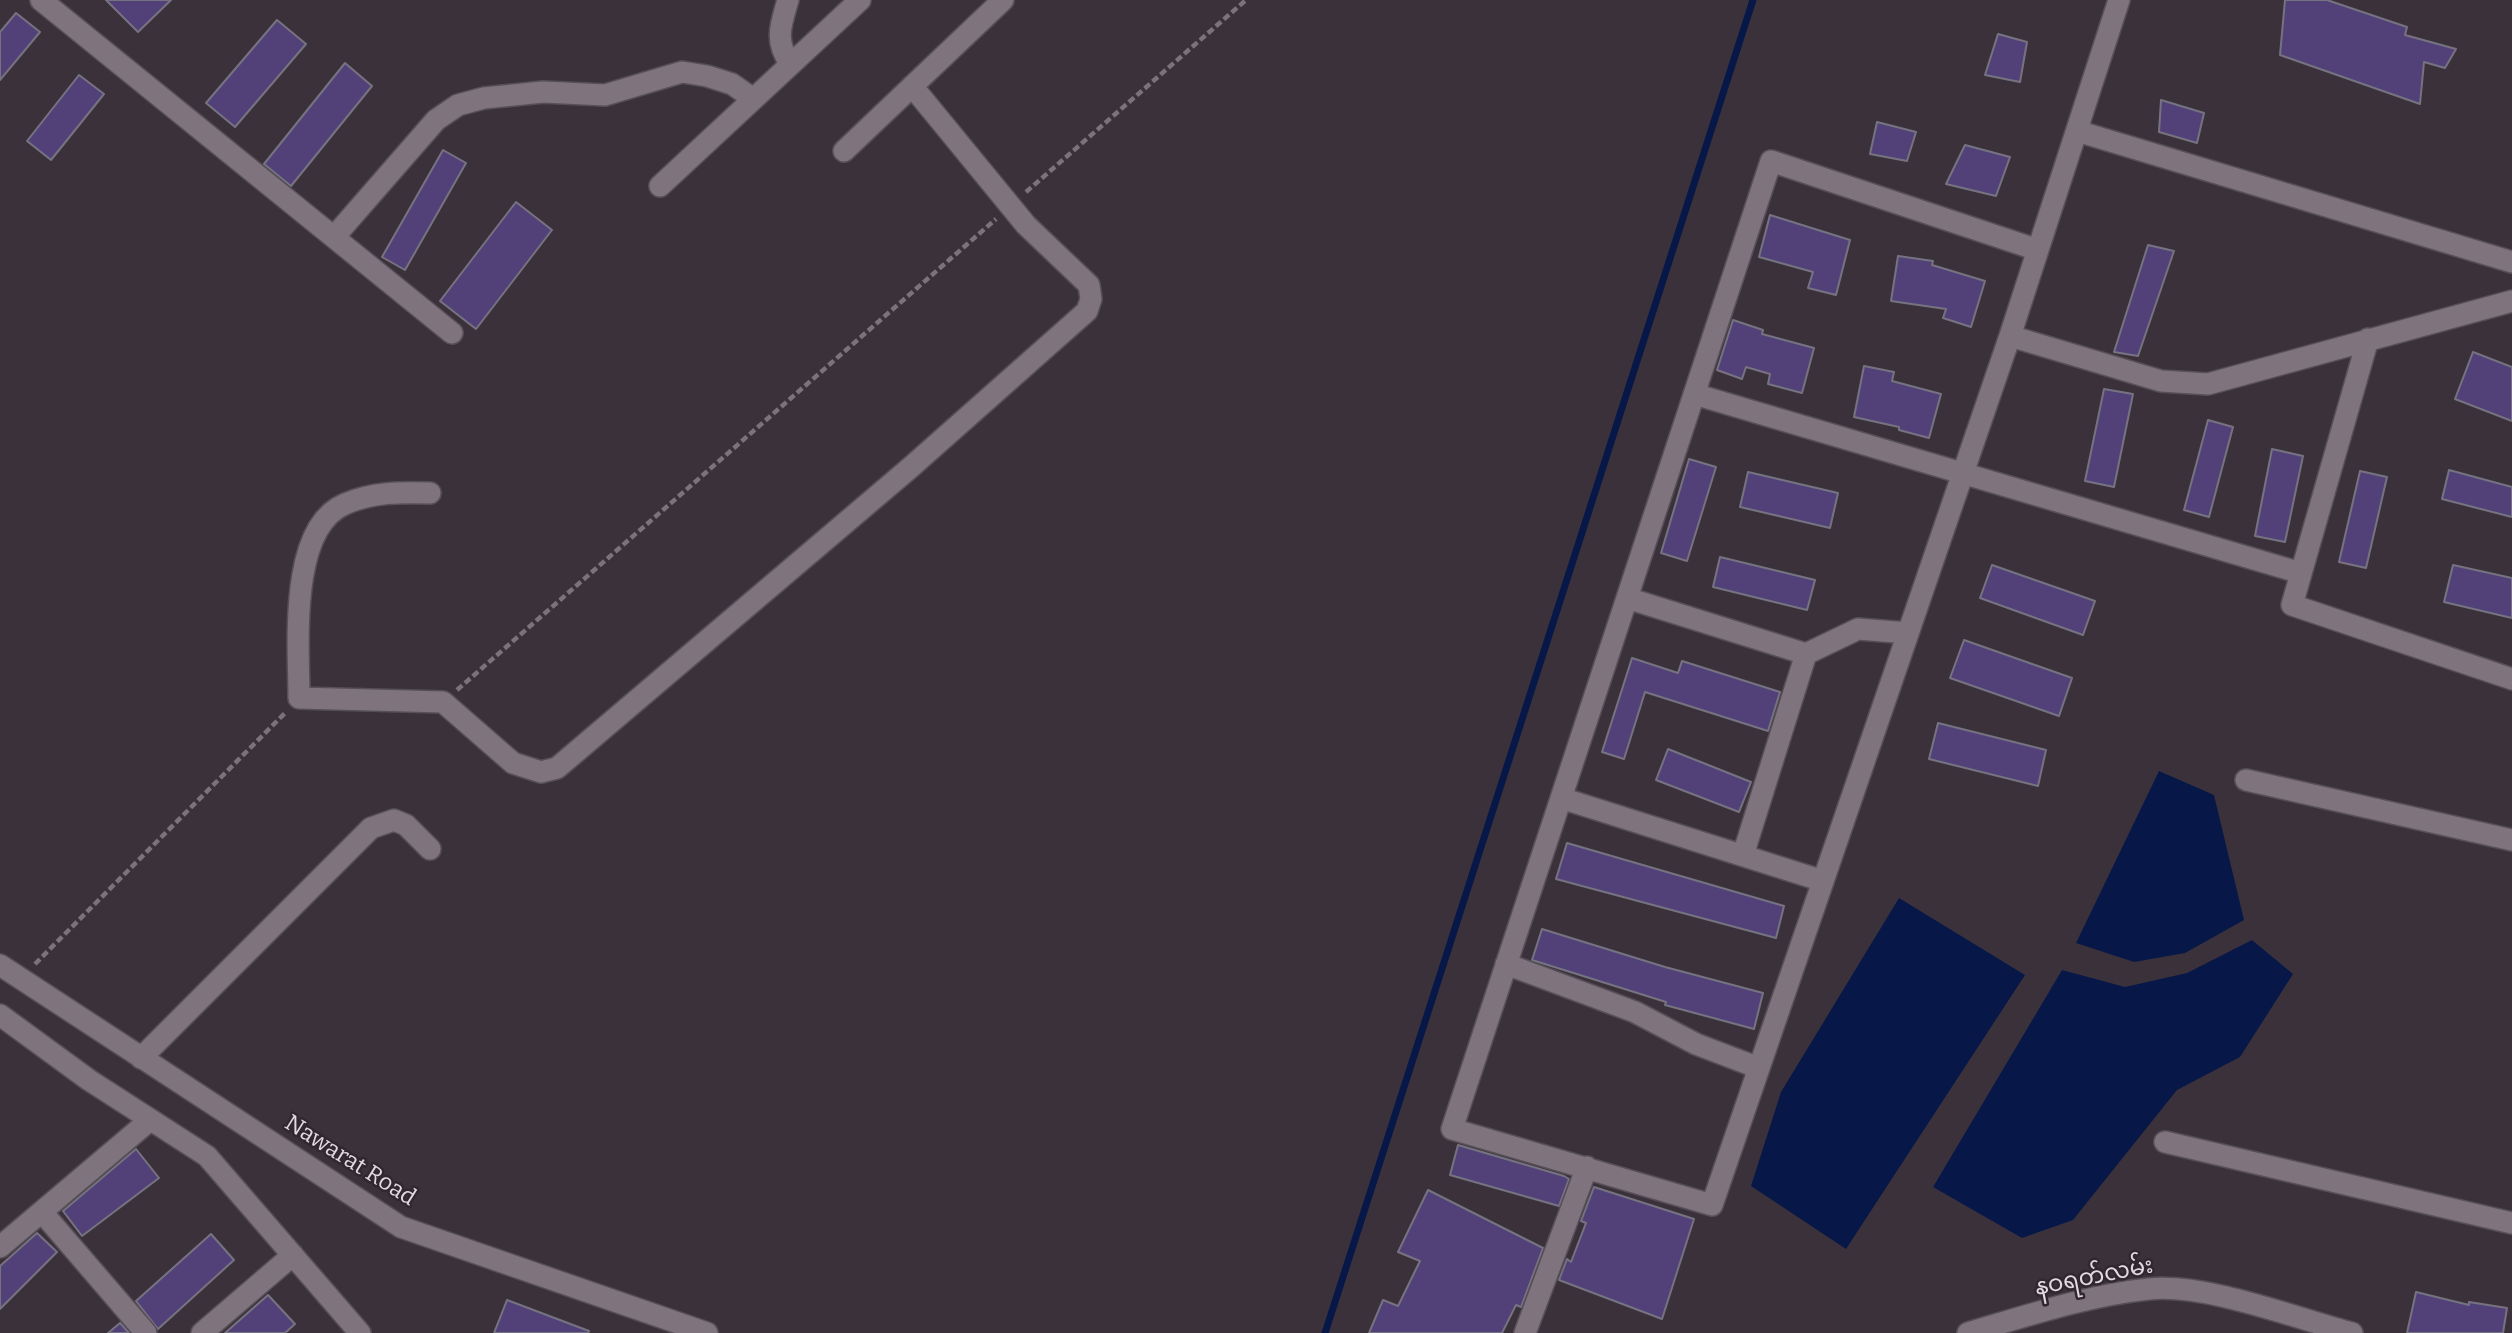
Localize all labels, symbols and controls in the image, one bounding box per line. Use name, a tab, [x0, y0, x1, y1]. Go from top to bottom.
street label: Nawarat Road	[279, 1110, 421, 1212]
street label: နဝရတ်လမ်း	[2033, 1252, 2155, 1302]

